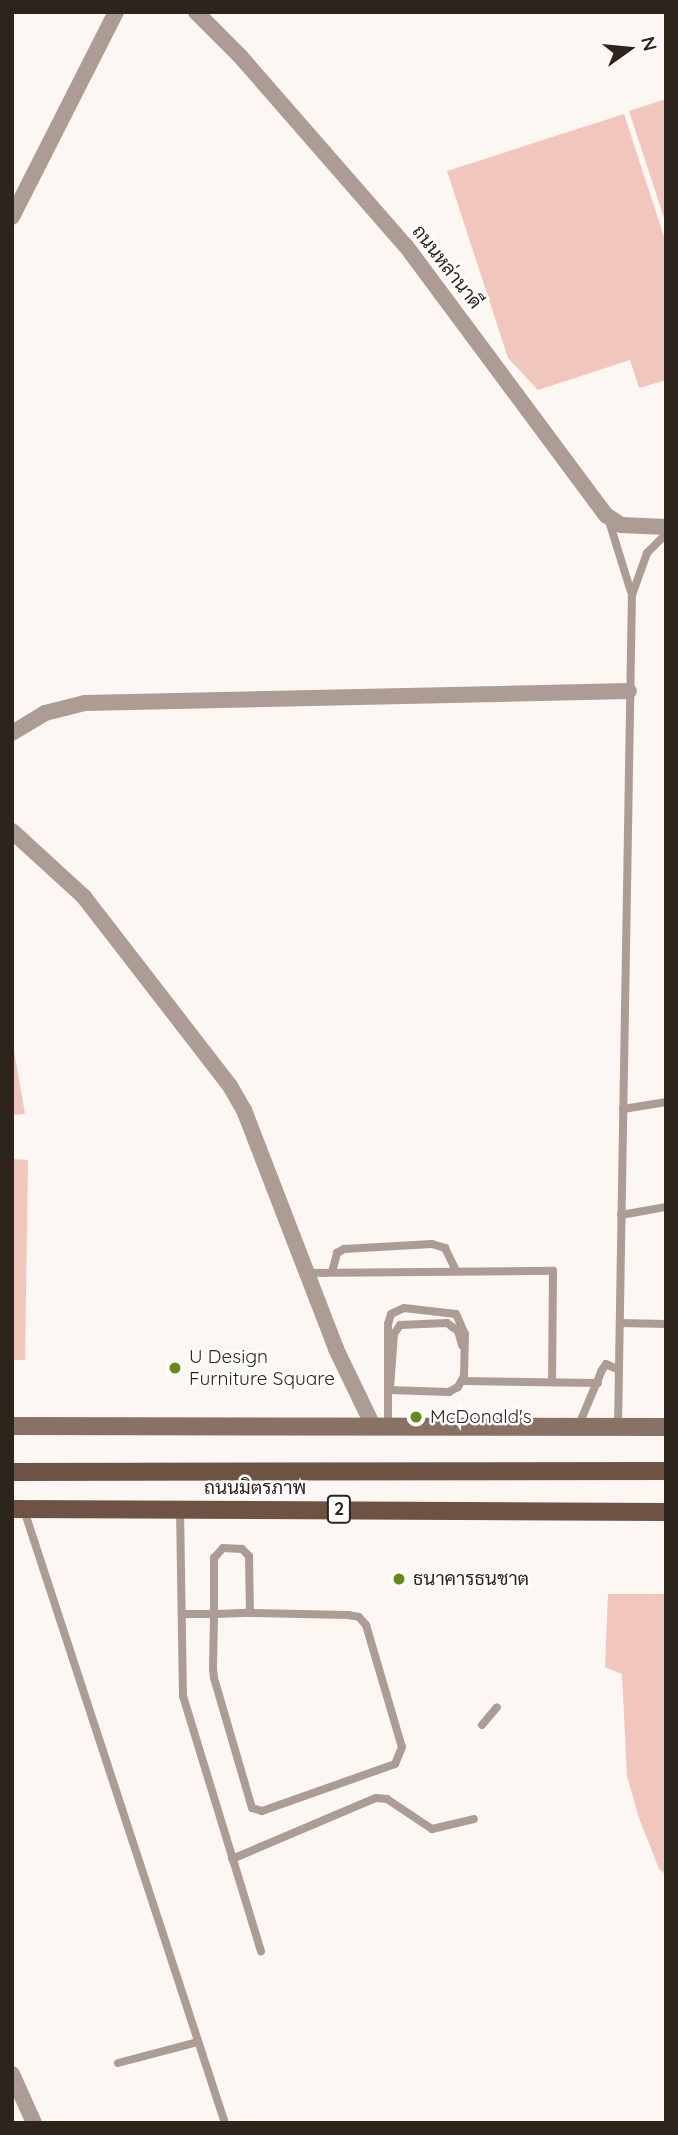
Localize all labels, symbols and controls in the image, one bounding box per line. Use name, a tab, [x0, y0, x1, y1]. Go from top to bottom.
north arrow	[594, 14, 664, 84]
text: N	[636, 34, 663, 53]
street label: ถนนหล่านาดี	[407, 221, 487, 313]
place label: U Design Furniture Square	[189, 1346, 335, 1390]
marker: U Design Furniture Square	[167, 1360, 183, 1376]
place label: McDonald's	[430, 1406, 532, 1428]
marker: McDonald's	[408, 1409, 424, 1425]
street label: ถนนมิตรภาพ	[204, 1477, 306, 1499]
road number: 2	[327, 1494, 351, 1524]
place label: ธนาคารธนชาต	[413, 1568, 529, 1590]
marker: ธนาคารธนชาต	[391, 1571, 407, 1587]

